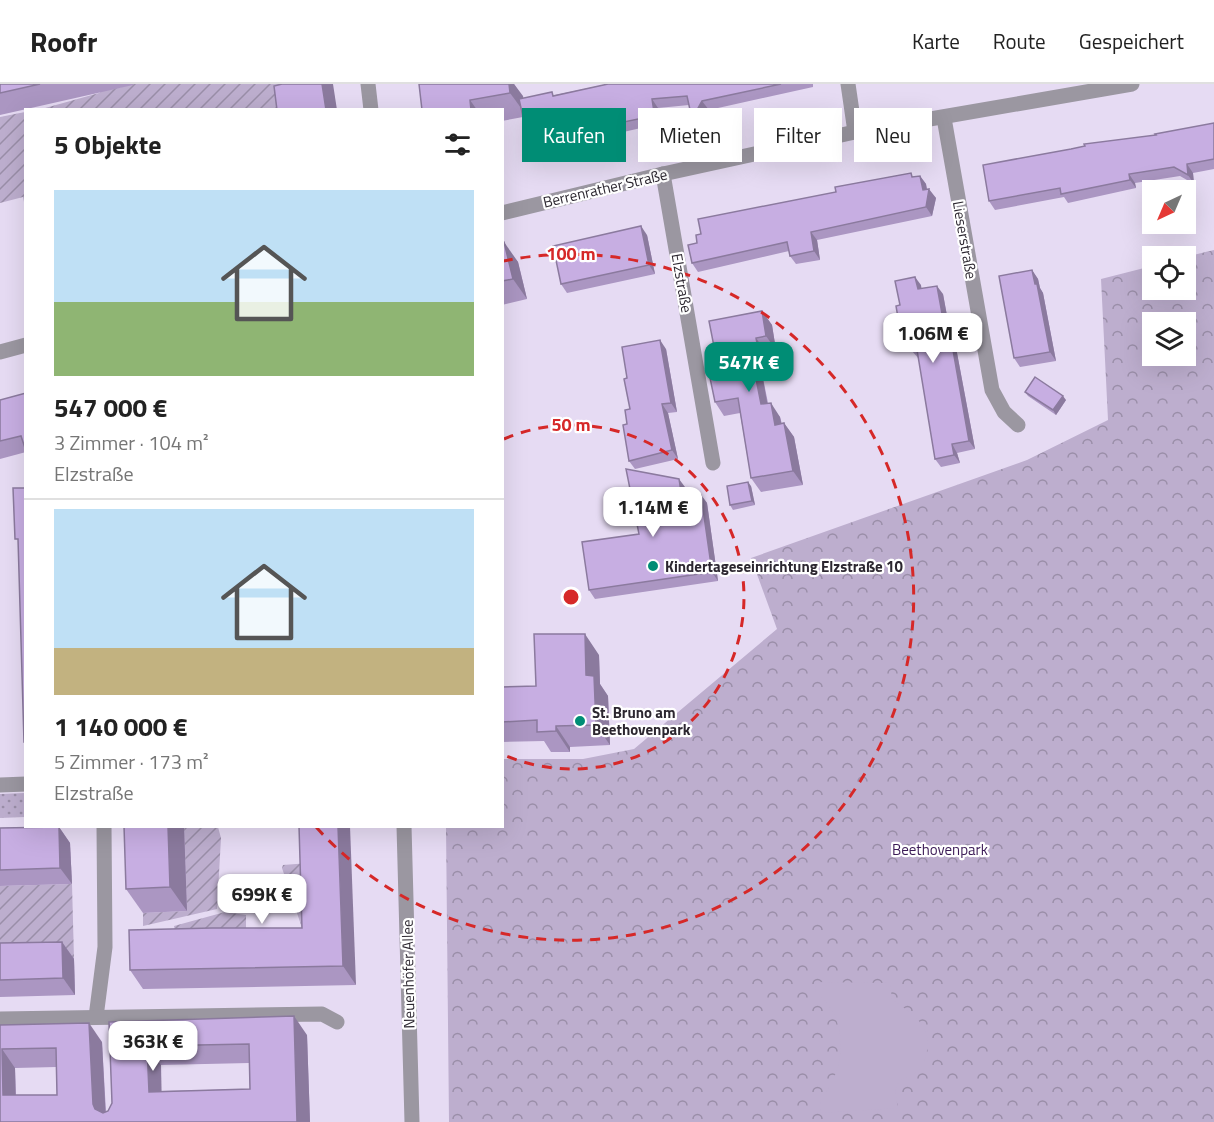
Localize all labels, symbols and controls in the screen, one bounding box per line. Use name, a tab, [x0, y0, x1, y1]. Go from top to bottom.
text: Roofr	[30, 20, 97, 63]
text: Karte	[912, 25, 960, 57]
text: Route	[993, 25, 1046, 57]
text: Gespeichert	[1079, 25, 1184, 57]
chip: Kaufen	[522, 108, 626, 162]
chip: Mieten	[638, 108, 742, 162]
chip: Filter	[754, 108, 842, 162]
chip: Neu	[854, 108, 932, 162]
text: 5 Objekte	[54, 125, 161, 164]
icon: filters	[441, 128, 474, 161]
street label: Berrenrather Straße	[541, 163, 669, 213]
north arrow	[1142, 180, 1196, 234]
map controls	[1142, 180, 1196, 366]
street label: Lieserstraße	[947, 199, 983, 281]
icon: home	[210, 229, 318, 337]
text: 100 m	[546, 240, 596, 267]
button: locate	[1142, 246, 1196, 300]
street label: Elzstraße	[665, 252, 699, 314]
button: layers	[1142, 312, 1196, 366]
pin: 1.06M €	[878, 313, 988, 364]
text: 1.06M €	[897, 317, 969, 348]
pin: 547K €	[700, 342, 798, 393]
text: 547K €	[718, 346, 780, 377]
text: 547 000 €	[54, 388, 167, 427]
text: 50 m	[551, 411, 591, 438]
text: 3 Zimmer · 104 m²	[54, 427, 209, 458]
text: Elzstraße	[54, 458, 134, 489]
pin: 1.14M €	[598, 487, 708, 538]
text: 1.14M €	[617, 491, 689, 522]
icon: home	[210, 548, 318, 656]
place label: Kindertageseinrichtung Elzstraße 10	[665, 555, 903, 578]
marker: Kindertageseinrichtung Elzstraße 10	[646, 559, 660, 573]
centre of rings	[561, 587, 581, 607]
place label: St. Bruno am Beethovenpark	[592, 701, 691, 741]
text: 1 140 000 €	[54, 707, 188, 746]
marker: St. Bruno am Beethovenpark	[573, 714, 587, 728]
text: 5 Zimmer · 173 m²	[54, 746, 209, 777]
text: Elzstraße	[54, 777, 134, 808]
park label: Beethovenpark	[892, 838, 988, 861]
pin: 699K €	[213, 874, 311, 925]
text: 699K €	[231, 878, 293, 909]
street label: Neuenhöfer Allee	[396, 919, 420, 1029]
pin: 363K €	[104, 1021, 202, 1072]
text: 363K €	[122, 1025, 184, 1056]

